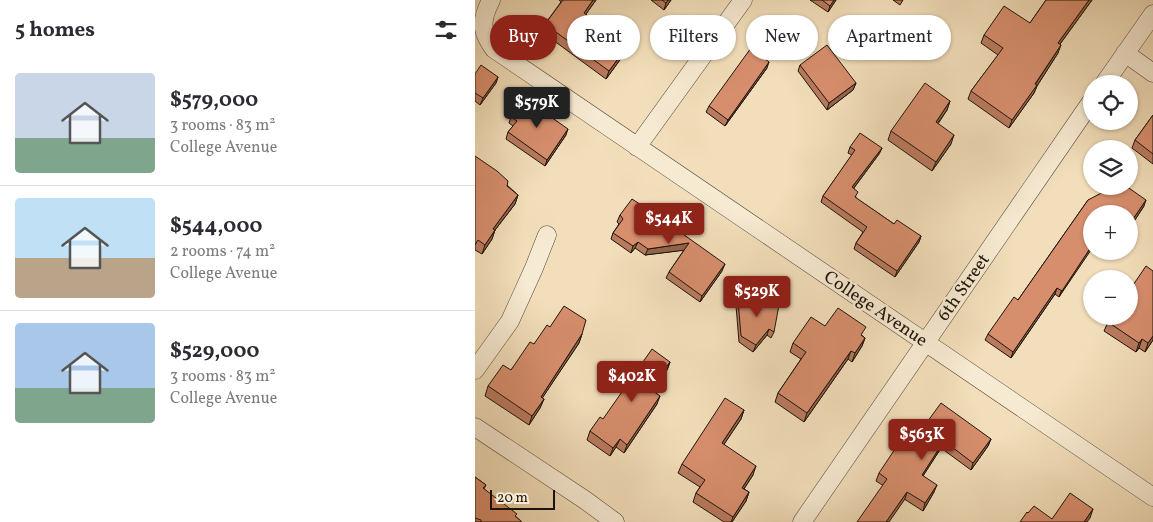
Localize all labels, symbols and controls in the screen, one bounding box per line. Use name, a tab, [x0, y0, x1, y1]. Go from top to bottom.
chip: Buy	[490, 15, 557, 60]
chip: Rent	[567, 15, 640, 60]
chip: Filters	[650, 15, 736, 60]
chip: New	[746, 15, 818, 60]
chip: Apartment	[828, 15, 951, 60]
text: 5 homes	[15, 16, 95, 45]
icon: filters	[432, 16, 460, 44]
map controls	[1083, 75, 1138, 325]
button: locate	[1083, 75, 1138, 130]
text: $579,000	[170, 86, 258, 115]
pin: $579K	[502, 86, 572, 129]
text: $579K	[515, 92, 559, 114]
icon: home	[55, 93, 115, 153]
text: 3 rooms · 83 m²	[170, 115, 275, 137]
text: College Avenue	[170, 137, 277, 159]
button: layers	[1083, 140, 1138, 195]
pin: $544K	[634, 202, 704, 245]
button: +	[1083, 205, 1138, 260]
text: $544K	[645, 208, 693, 230]
text: $544,000	[170, 212, 263, 241]
icon: home	[55, 218, 115, 278]
text: 2 rooms · 74 m²	[170, 241, 275, 263]
street label: 6th Street	[932, 249, 997, 327]
text: College Avenue	[170, 263, 277, 285]
street label: College Avenue	[818, 265, 932, 353]
button: −	[1083, 270, 1138, 325]
pin: $529K	[722, 276, 792, 318]
text: $529K	[734, 281, 780, 303]
text: $529,000	[170, 337, 260, 366]
icon: home	[55, 343, 115, 403]
pin: $402K	[597, 360, 667, 403]
text: 3 rooms · 83 m²	[170, 366, 275, 388]
text: $402K	[608, 366, 656, 388]
text: College Avenue	[170, 388, 277, 410]
pin: $563K	[887, 418, 957, 461]
text: $563K	[899, 424, 945, 446]
scale bar	[490, 487, 555, 510]
text: 20 m	[497, 489, 528, 508]

